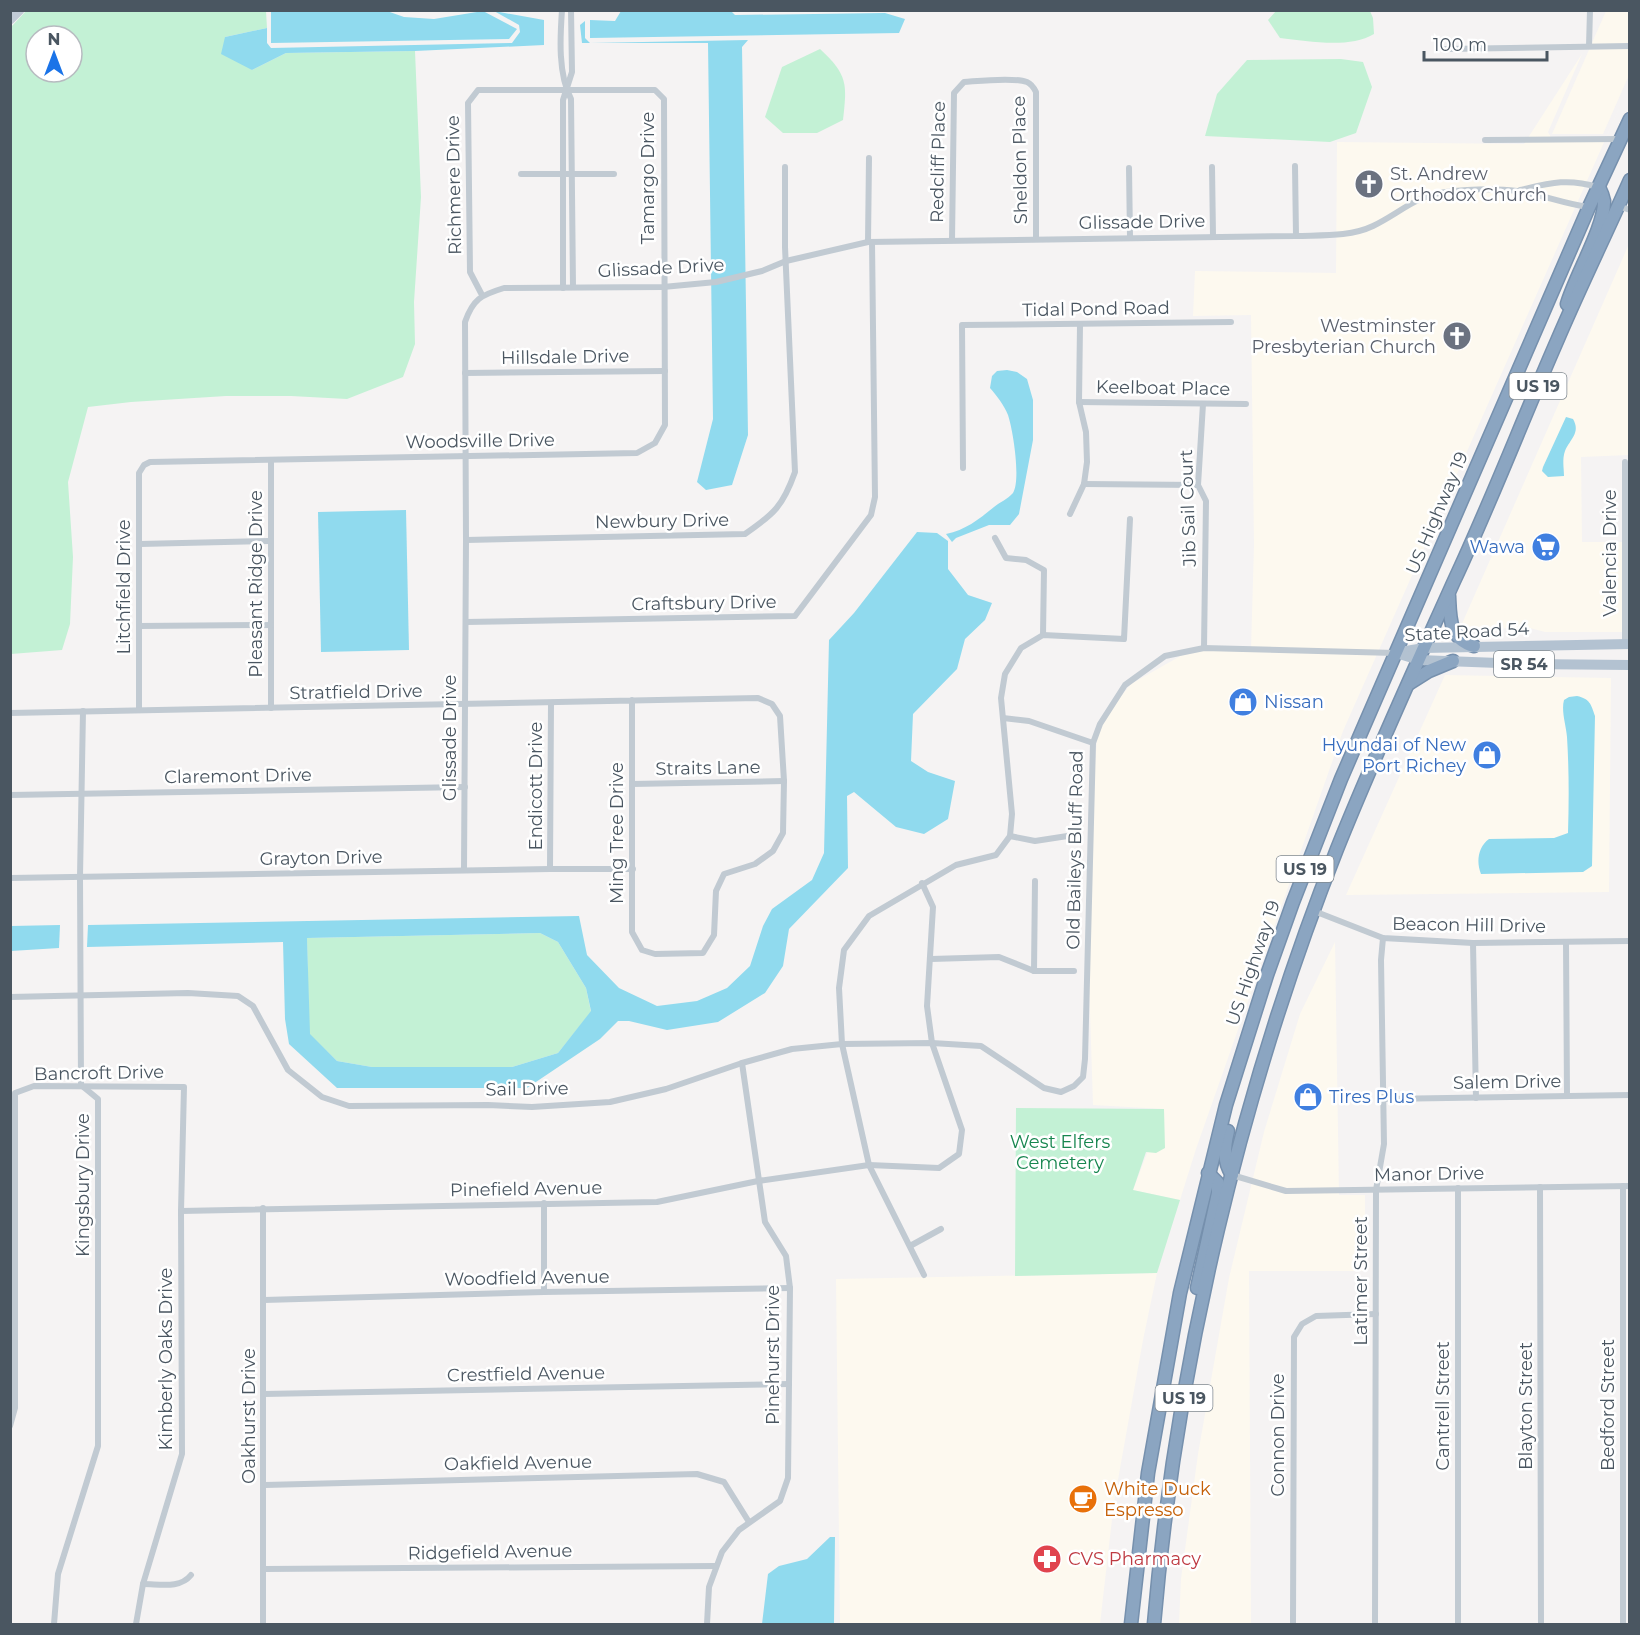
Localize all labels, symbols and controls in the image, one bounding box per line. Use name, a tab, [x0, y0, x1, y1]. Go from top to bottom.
north arrow	[24, 24, 84, 84]
scale bar	[1424, 24, 1547, 62]
text: N	[48, 30, 60, 49]
text: 100 m	[1433, 34, 1487, 56]
street label: Sheldon Place	[1008, 95, 1032, 224]
street label: Redcliff Place	[926, 101, 950, 223]
street label: Tamargo Drive	[637, 112, 659, 244]
street label: Richmere Drive	[442, 115, 466, 255]
place label: St. Andrew Orthodox Church	[1390, 163, 1547, 206]
church icon: St. Andrew Orthodox Church	[1353, 168, 1385, 200]
street label: Glissade Drive	[1078, 210, 1206, 234]
street label: Glissade Drive	[597, 254, 725, 282]
street label: Tidal Pond Road	[1022, 297, 1170, 321]
place label: Westminster Presbyterian Church	[1252, 315, 1436, 358]
church icon: Westminster Presbyterian Church	[1441, 320, 1473, 352]
street label: Hillsdale Drive	[501, 345, 629, 369]
road number: US 19	[1510, 373, 1566, 399]
street label: Keelboat Place	[1096, 376, 1230, 400]
street label: Woodsville Drive	[405, 429, 555, 453]
street label: US Highway 19	[1401, 448, 1473, 578]
street label: Jib Sail Court	[1175, 449, 1201, 568]
street label: Valencia Drive	[1599, 489, 1621, 617]
street label: Pleasant Ridge Drive	[245, 490, 267, 678]
street label: Newbury Drive	[595, 509, 729, 533]
street label: Litchfield Drive	[113, 519, 135, 655]
supermarket icon: Wawa	[1530, 531, 1562, 563]
place label: Wawa	[1469, 536, 1525, 558]
street label: Craftsbury Drive	[631, 591, 777, 615]
street label: State Road 54	[1404, 618, 1530, 646]
road number: SR 54	[1494, 651, 1554, 677]
street label: Glissade Drive	[439, 675, 461, 801]
street label: Stratfield Drive	[289, 680, 423, 704]
shop icon: Nissan	[1227, 686, 1259, 718]
place label: Nissan	[1264, 691, 1324, 713]
street label: Endicott Drive	[525, 722, 547, 850]
place label: Hyundai of New Port Richey	[1322, 734, 1466, 777]
shop icon: Hyundai of New Port Richey	[1471, 739, 1503, 771]
street label: Old Baileys Bluff Road	[1062, 750, 1088, 950]
street label: Straits Lane	[655, 756, 761, 780]
street label: Ming Tree Drive	[606, 762, 628, 904]
street label: Claremont Drive	[164, 764, 312, 788]
street label: Grayton Drive	[259, 846, 383, 870]
road number: US 19	[1276, 856, 1334, 882]
street label: US Highway 19	[1221, 897, 1285, 1029]
street label: Beacon Hill Drive	[1392, 913, 1546, 937]
street label: Bancroft Drive	[34, 1061, 164, 1085]
street label: Salem Drive	[1453, 1070, 1561, 1094]
street label: Sail Drive	[485, 1077, 569, 1101]
shop icon: Tires Plus	[1292, 1081, 1324, 1113]
place label: Tires Plus	[1329, 1086, 1414, 1108]
street label: Kingsbury Drive	[72, 1113, 94, 1257]
park label: West Elfers Cemetery	[1010, 1131, 1110, 1174]
street label: Manor Drive	[1374, 1162, 1484, 1186]
street label: Pinefield Avenue	[450, 1177, 602, 1201]
street label: Latimer Street	[1350, 1216, 1372, 1346]
street label: Woodfield Avenue	[444, 1266, 610, 1290]
street label: Kimberly Oaks Drive	[155, 1267, 177, 1450]
street label: Pinehurst Drive	[762, 1285, 784, 1425]
street label: Bedford Street	[1597, 1339, 1619, 1471]
street label: Cantrell Street	[1432, 1341, 1454, 1471]
street label: Blayton Street	[1515, 1342, 1537, 1470]
street label: Oakhurst Drive	[238, 1348, 260, 1484]
street label: Crestfield Avenue	[447, 1362, 605, 1386]
street label: Connon Drive	[1267, 1373, 1289, 1497]
road number: US 19	[1156, 1385, 1212, 1411]
street label: Oakfield Avenue	[444, 1451, 592, 1475]
place label: White Duck Espresso	[1104, 1478, 1211, 1521]
cafe icon: White Duck Espresso	[1067, 1483, 1099, 1515]
street label: Ridgefield Avenue	[407, 1540, 573, 1564]
pharmacy icon: CVS Pharmacy	[1031, 1543, 1063, 1575]
place label: CVS Pharmacy	[1068, 1548, 1201, 1570]

